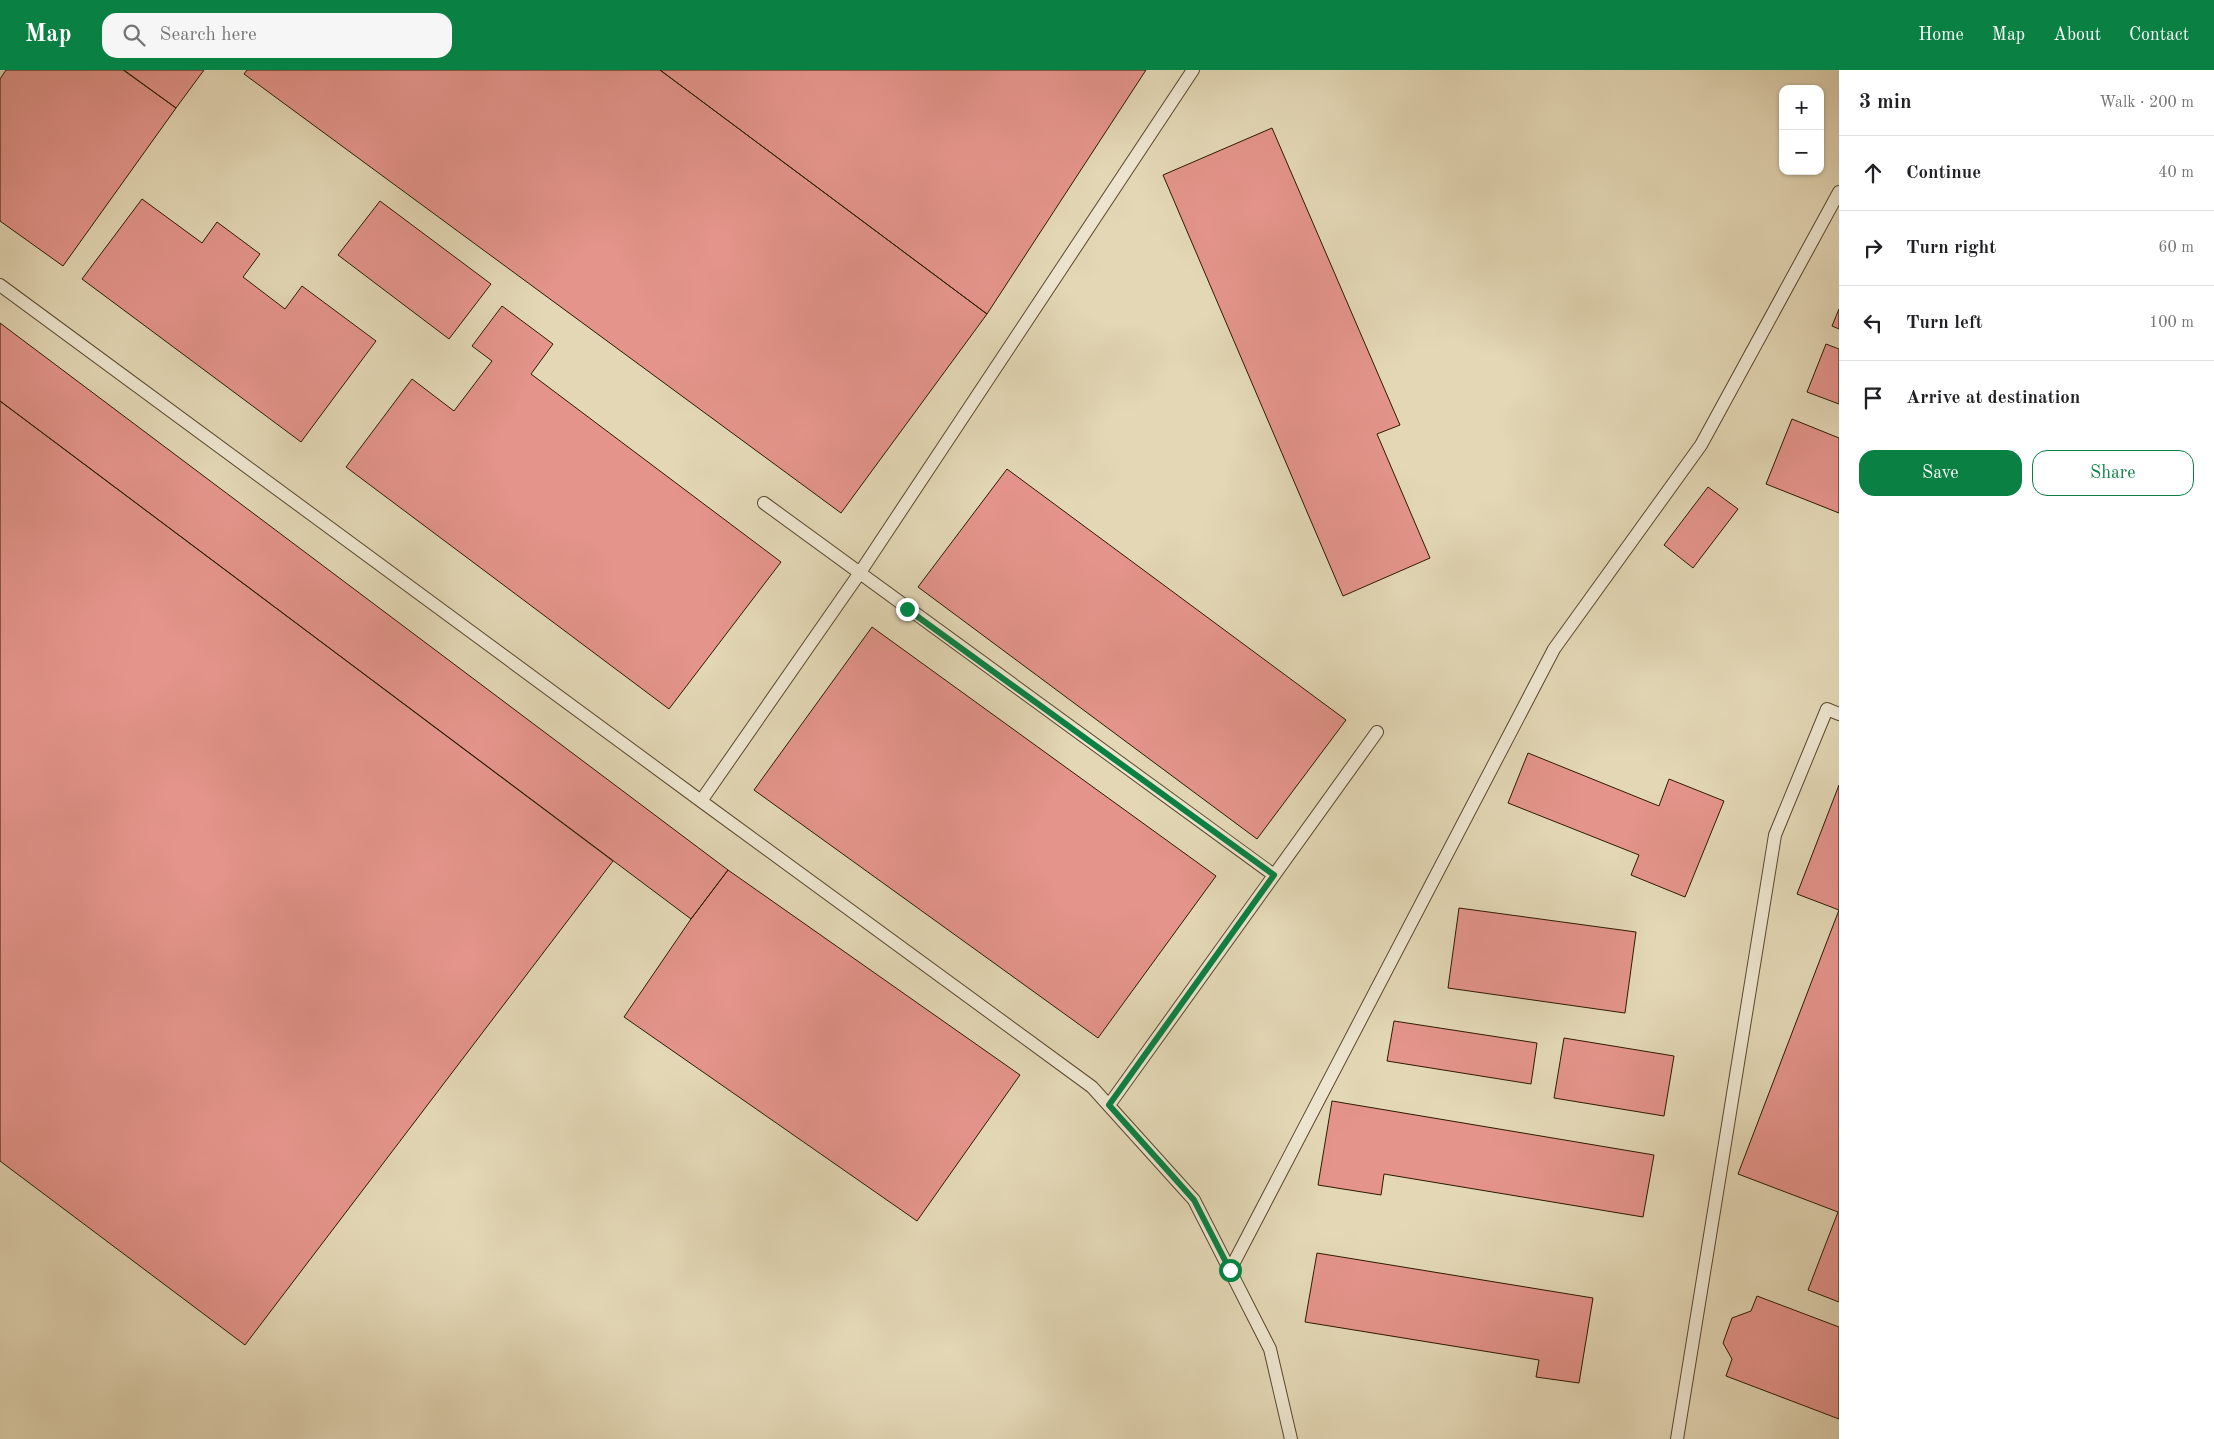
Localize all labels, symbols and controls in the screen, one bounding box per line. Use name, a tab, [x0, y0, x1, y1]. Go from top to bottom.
search box	[102, 13, 452, 58]
icon: search	[120, 21, 148, 49]
text: Map	[25, 23, 72, 47]
text: Search here	[160, 26, 257, 45]
text: Home	[1918, 26, 1964, 44]
text: Map	[1992, 26, 2025, 44]
text: About	[2053, 26, 2101, 44]
text: Contact	[2129, 26, 2189, 44]
map controls	[1779, 85, 1824, 175]
button: +	[1779, 85, 1824, 130]
text: 3 min	[1859, 92, 1912, 113]
text: Walk · 200 m	[2099, 95, 2194, 111]
button: −	[1779, 130, 1824, 175]
icon: ahead	[1859, 159, 1887, 187]
text: Continue	[1906, 164, 1981, 183]
text: 40 m	[2158, 165, 2194, 181]
icon: right	[1859, 234, 1887, 262]
text: Turn right	[1906, 239, 1996, 258]
text: 60 m	[2158, 240, 2194, 256]
icon: left	[1859, 309, 1887, 337]
text: Turn left	[1906, 314, 1983, 333]
text: 100 m	[2149, 315, 2194, 331]
icon: arrive	[1859, 384, 1887, 412]
text: Arrive at destination	[1906, 389, 2080, 408]
button: Save	[1859, 450, 2022, 496]
button: Share	[2032, 450, 2194, 496]
route end	[896, 598, 919, 621]
route start	[1219, 1259, 1242, 1282]

